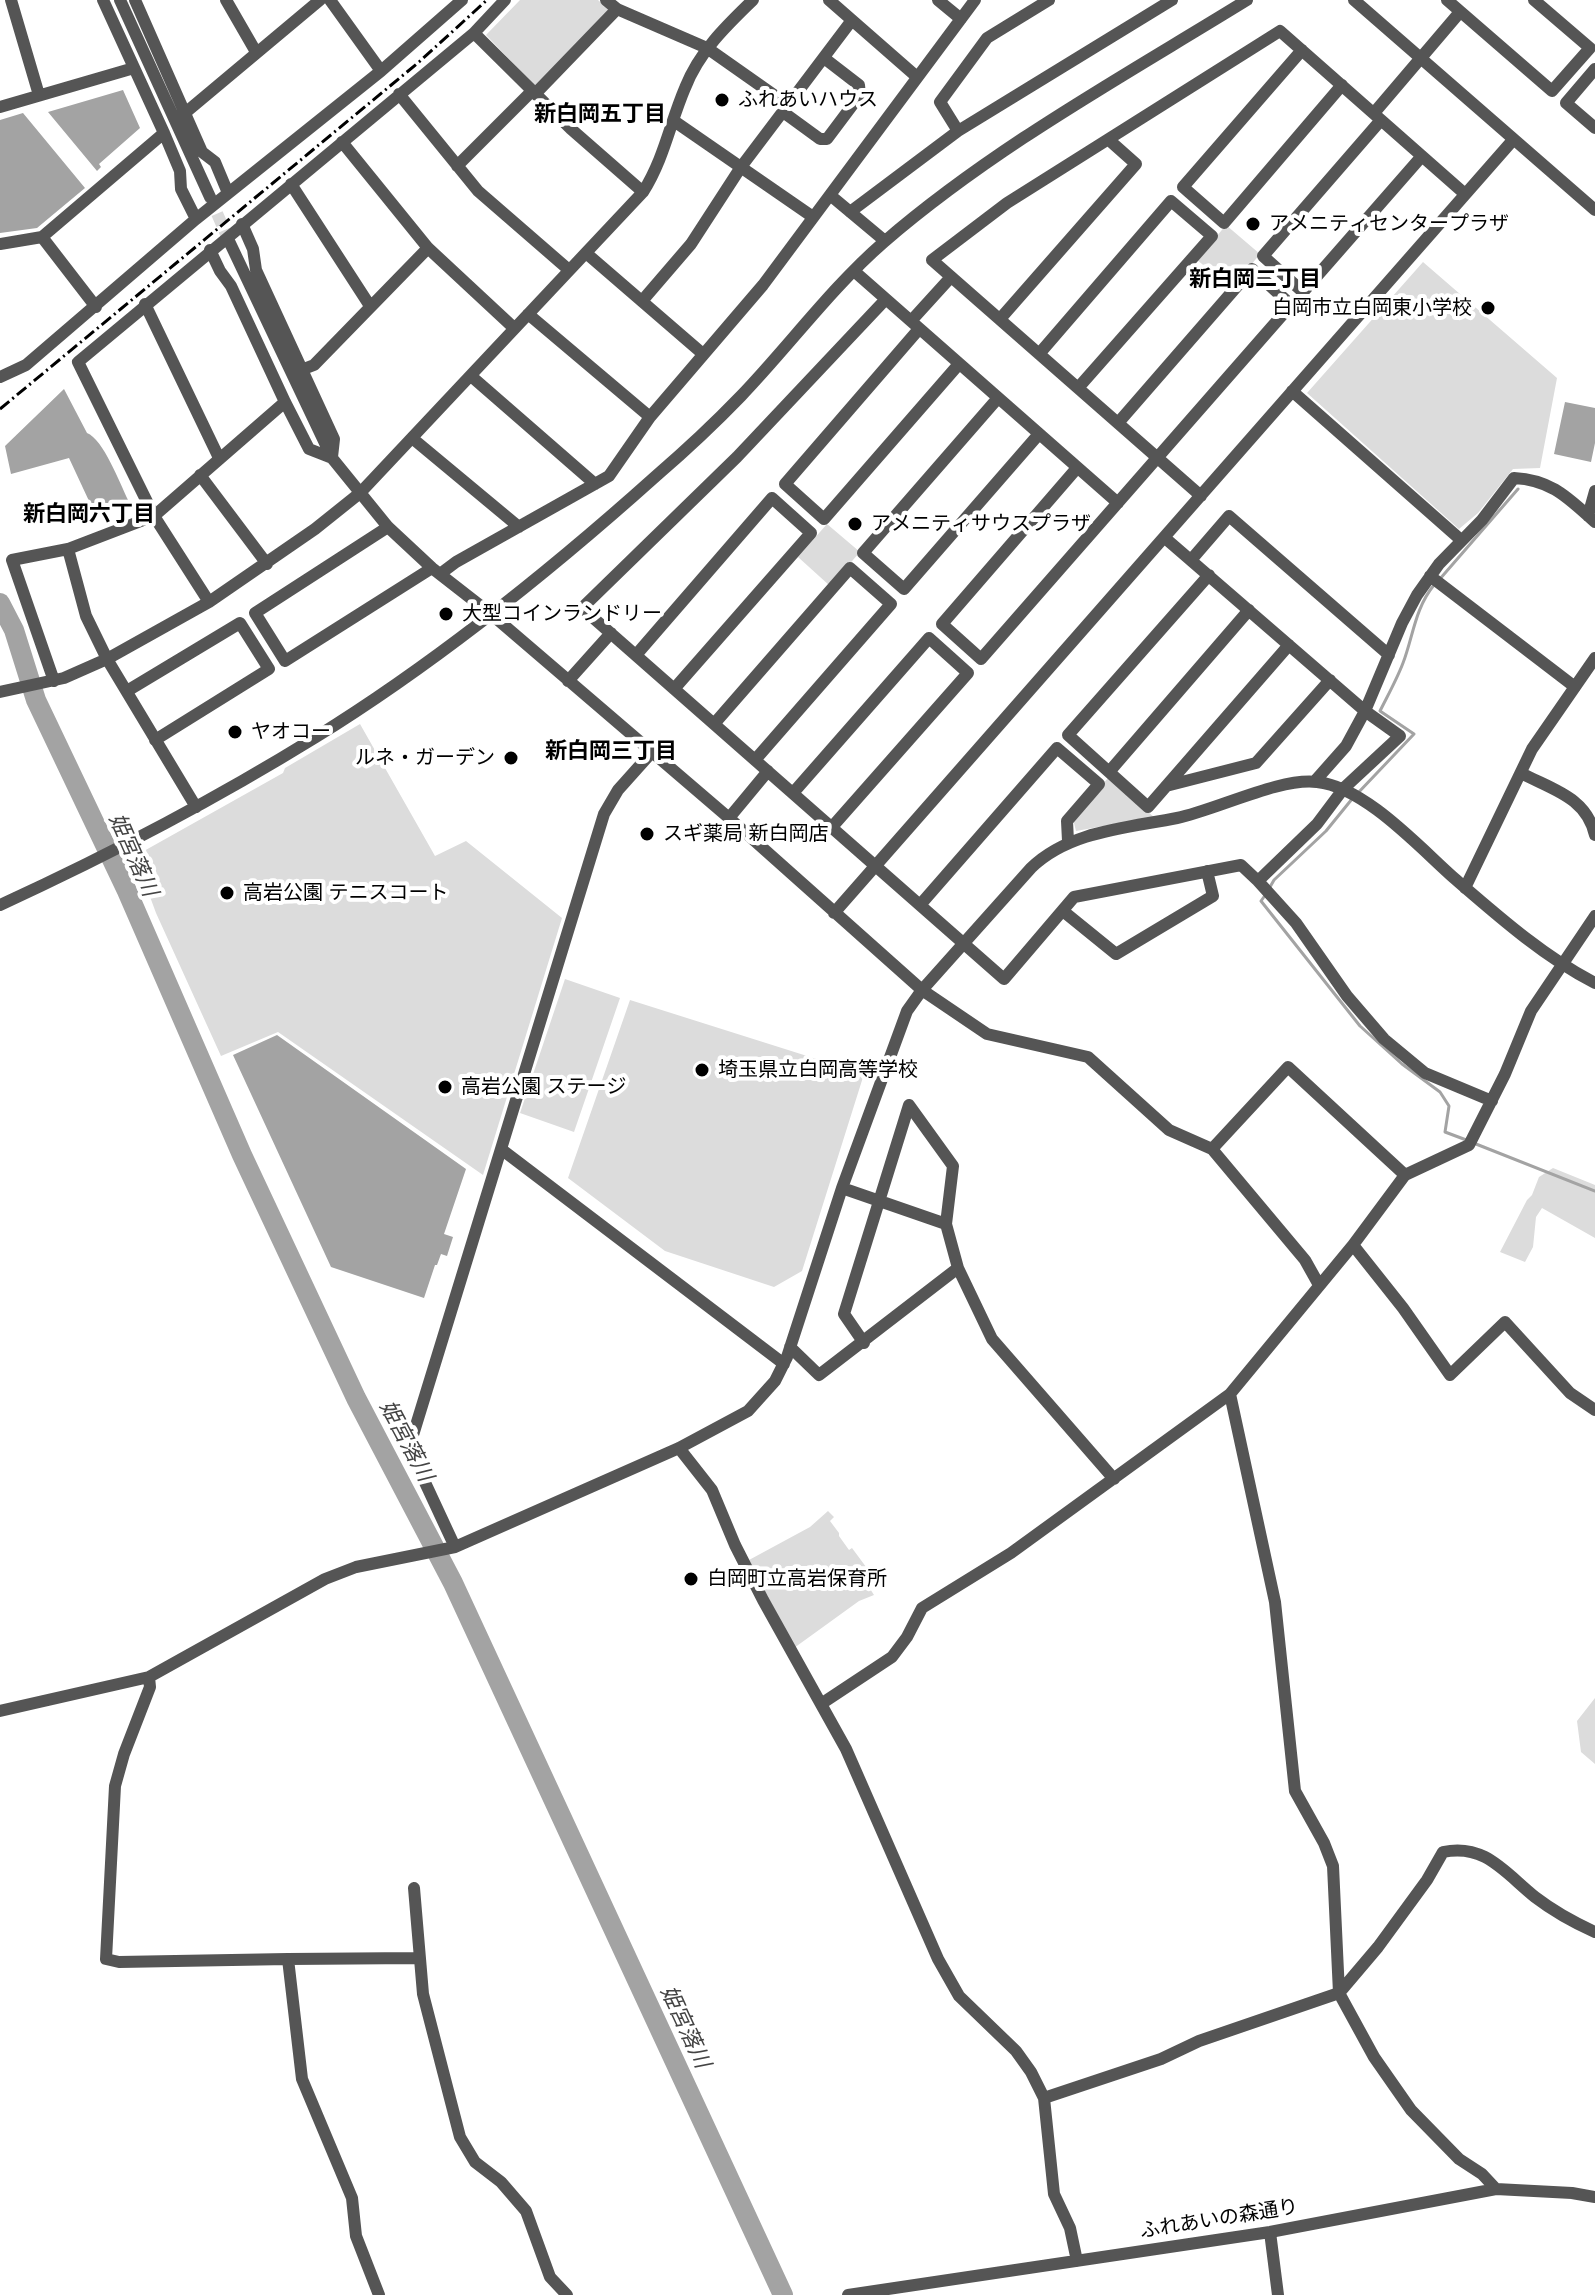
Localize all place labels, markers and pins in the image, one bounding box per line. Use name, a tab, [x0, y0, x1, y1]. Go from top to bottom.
place label: ふれあいハウス	[738, 88, 878, 112]
marker: ふれあいハウス	[713, 91, 731, 109]
place label: アメニティセンタープラザ	[1269, 212, 1509, 236]
marker: アメニティセンタープラザ	[1244, 215, 1262, 233]
place label: 白岡市立白岡東小学校	[1272, 296, 1472, 320]
marker: 白岡市立白岡東小学校	[1479, 299, 1497, 317]
place label: アメニティサウスプラザ	[871, 512, 1091, 536]
marker: アメニティサウスプラザ	[846, 515, 864, 533]
place label: 大型コインランドリー	[462, 602, 662, 626]
marker: 大型コインランドリー	[437, 605, 455, 623]
place label: ヤオコー	[251, 720, 331, 744]
marker: ヤオコー	[226, 723, 244, 741]
place label: ルネ・ガーデン	[355, 746, 495, 770]
marker: ルネ・ガーデン	[502, 749, 520, 767]
place label: スギ薬局 新白岡店	[663, 822, 829, 846]
marker: スギ薬局 新白岡店	[638, 825, 656, 843]
place label: 高岩公園 テニスコート	[243, 881, 449, 905]
marker: 高岩公園 テニスコート	[218, 884, 236, 902]
place label: 埼玉県立白岡高等学校	[718, 1058, 918, 1082]
marker: 埼玉県立白岡高等学校	[693, 1061, 711, 1079]
place label: 高岩公園 ステージ	[461, 1075, 627, 1099]
marker: 高岩公園 ステージ	[436, 1078, 454, 1096]
place label: 白岡町立高岩保育所	[707, 1567, 887, 1591]
marker: 白岡町立高岩保育所	[682, 1570, 700, 1588]

